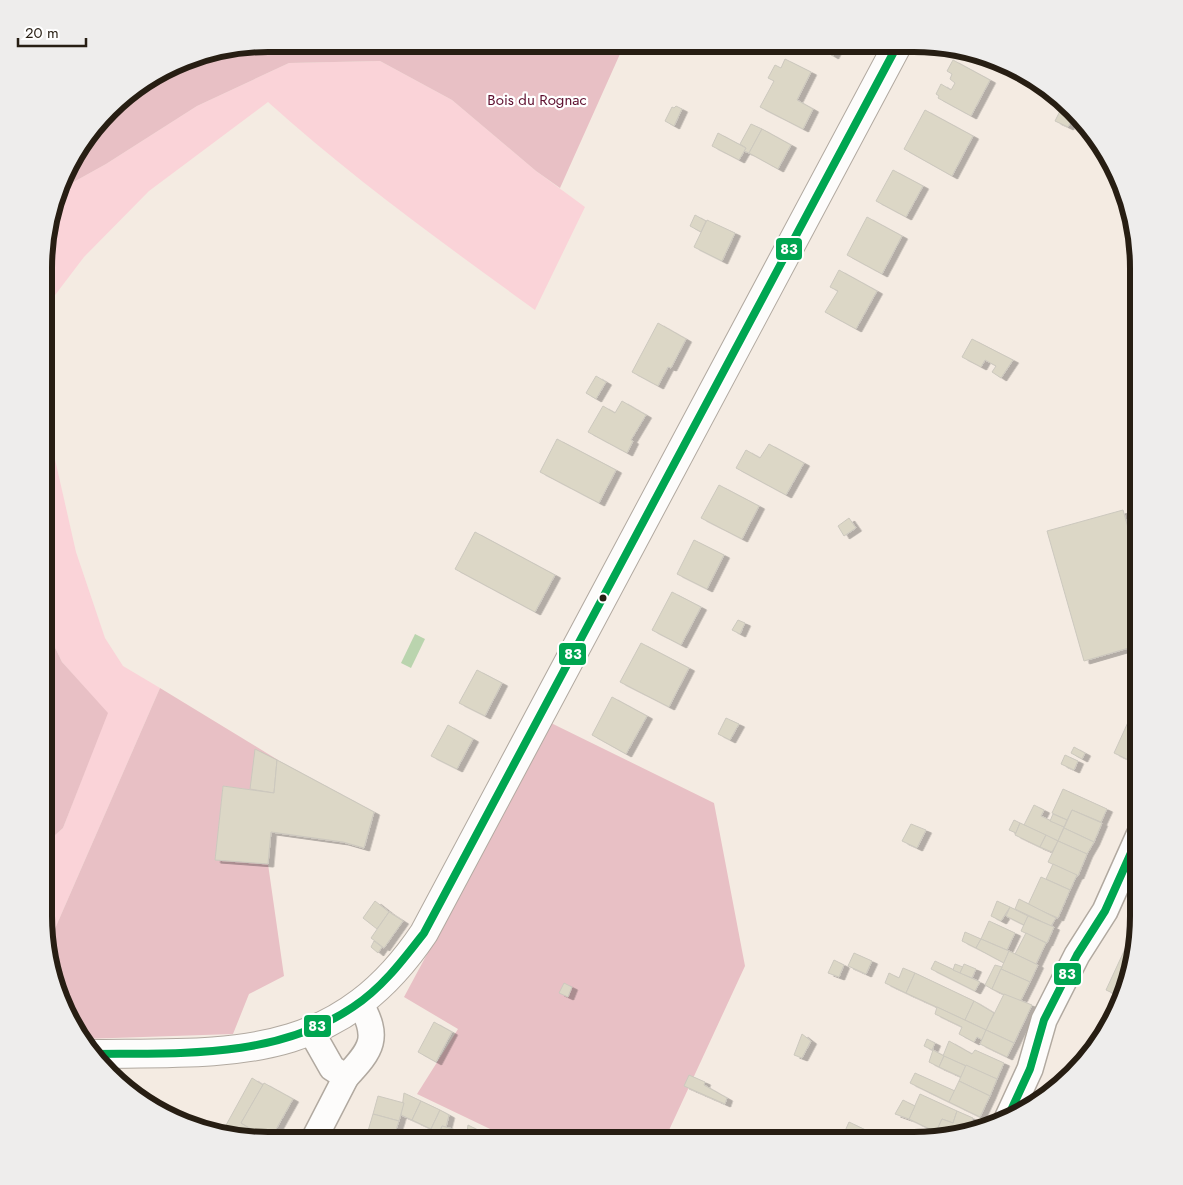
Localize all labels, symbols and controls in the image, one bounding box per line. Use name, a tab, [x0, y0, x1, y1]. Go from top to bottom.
scale bar	[18, 15, 85, 47]
text: 20 m	[25, 22, 59, 44]
park label: Bois du Rognac	[487, 89, 587, 111]
line badge: 83	[775, 237, 803, 261]
text: 83	[780, 239, 798, 259]
unlabelled marker	[598, 593, 608, 603]
line badge: 83	[558, 642, 587, 666]
text: 83	[564, 644, 582, 664]
line badge: 83	[1053, 962, 1082, 986]
text: 83	[1058, 964, 1076, 984]
line badge: 83	[303, 1014, 332, 1038]
text: 83	[308, 1016, 326, 1036]

